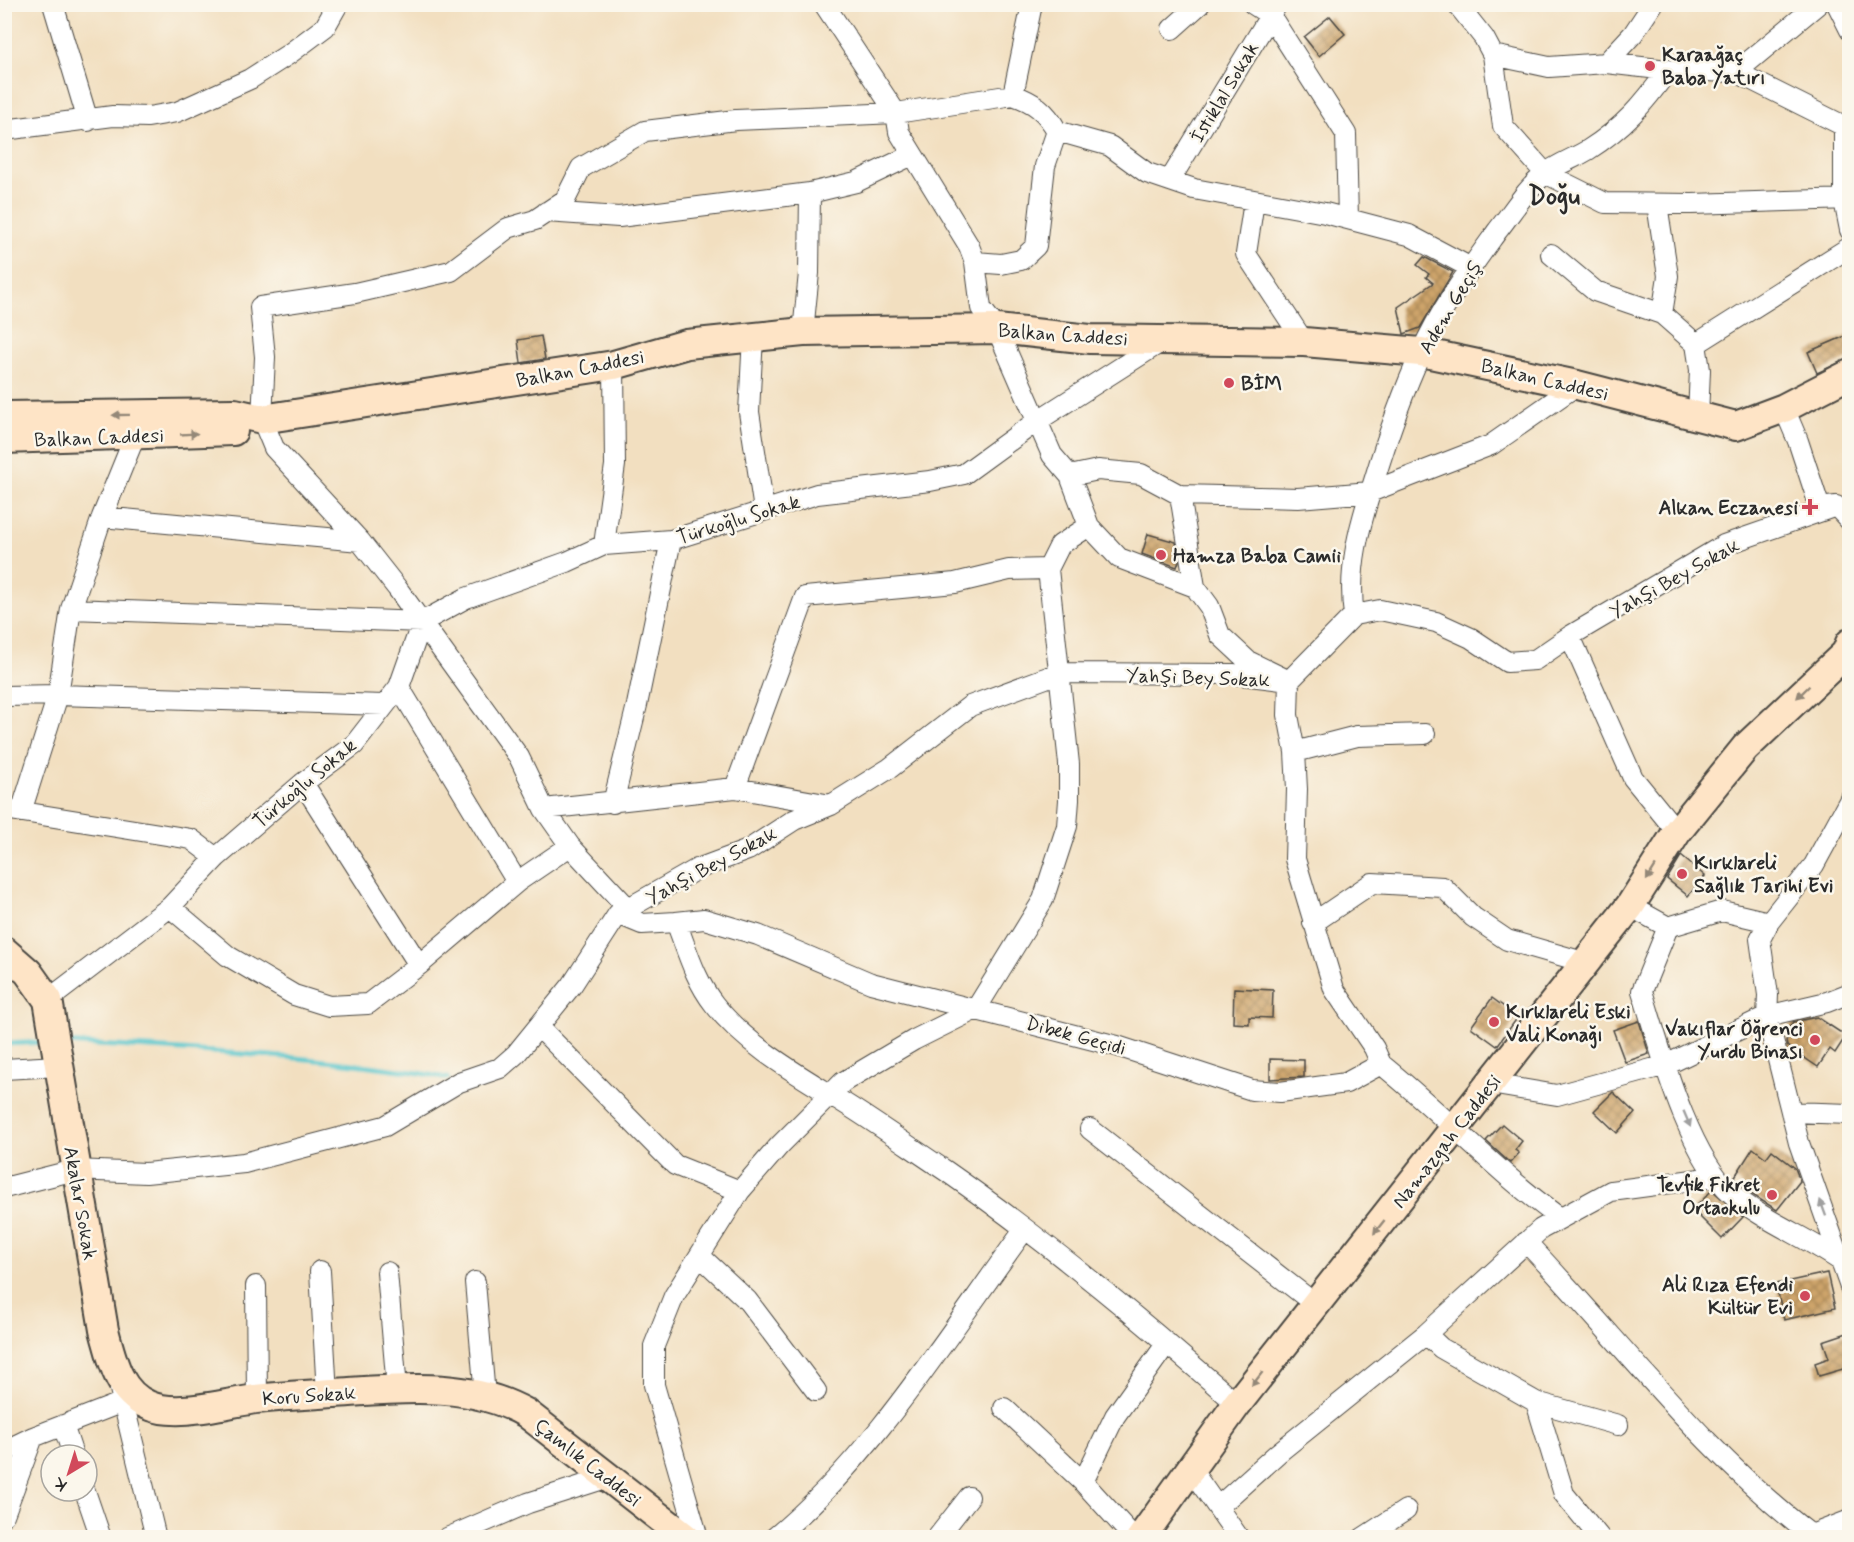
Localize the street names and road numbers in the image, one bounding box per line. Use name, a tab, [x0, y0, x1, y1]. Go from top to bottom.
street label: İstiklal Sokak	[1185, 37, 1266, 148]
street label: Adem Geçiş	[1413, 256, 1490, 359]
street label: Balkan Caddesi	[997, 317, 1129, 353]
street label: Balkan Caddesi	[514, 344, 647, 395]
street label: Balkan Caddesi	[1478, 353, 1611, 408]
street label: Balkan Caddesi	[34, 423, 164, 454]
street label: Türkoğlu Sokak	[673, 489, 803, 552]
street label: Yahşi Bey Sokak	[1605, 533, 1744, 626]
street label: Yahşi Bey Sokak	[1125, 662, 1271, 695]
street label: Türkoğlu Sokak	[247, 733, 363, 836]
street label: Yahşi Bey Sokak	[642, 821, 782, 912]
street label: Dibek Geçidi	[1023, 1010, 1129, 1063]
street label: Namazgah Caddesi	[1386, 1069, 1508, 1214]
street label: Akalar Sokak	[56, 1144, 103, 1262]
street label: Koru Sokak	[261, 1380, 357, 1413]
street label: Çamlık Caddesi	[528, 1413, 646, 1514]

